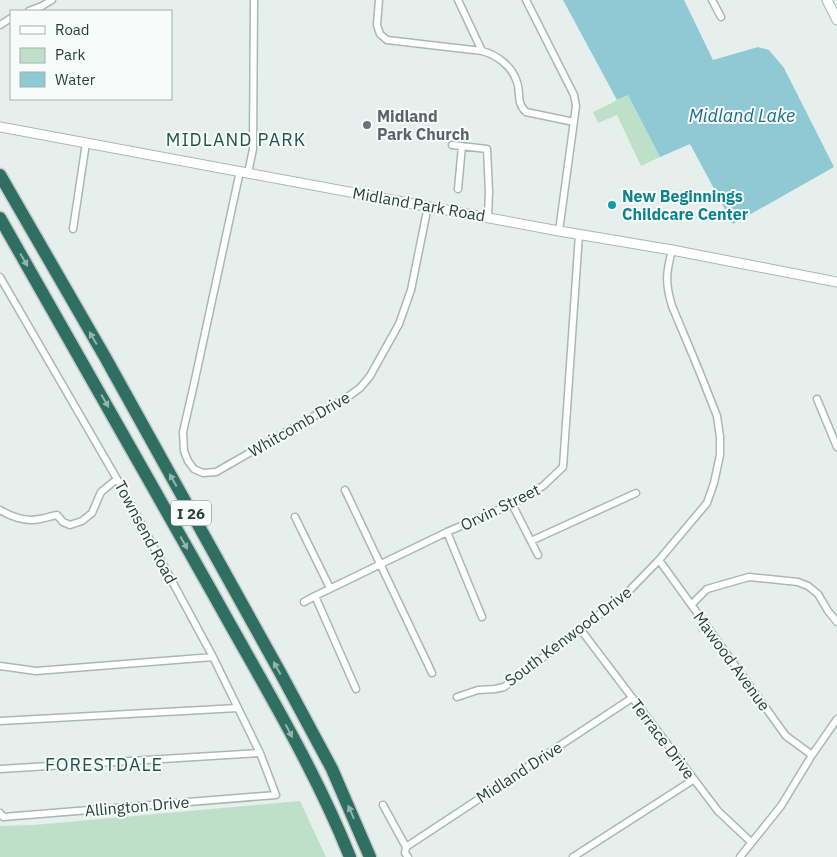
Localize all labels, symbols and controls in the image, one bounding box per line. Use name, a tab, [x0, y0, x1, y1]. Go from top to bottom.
legend	[10, 10, 172, 100]
text: Road	[55, 20, 90, 39]
text: Park	[55, 45, 85, 64]
text: Water	[55, 70, 96, 89]
water label: Midland Lake	[689, 104, 795, 127]
place label: Midland Park Church	[377, 106, 470, 144]
marker: Midland Park Church	[361, 119, 373, 131]
district label: MIDLAND PARK	[166, 128, 306, 151]
street label: Midland Park Road	[351, 182, 487, 226]
place label: New Beginnings Childcare Center	[622, 186, 749, 224]
marker: New Beginnings Childcare Center	[606, 199, 618, 211]
one-way arrow	[20, 254, 29, 267]
one-way arrow	[89, 331, 98, 344]
street label: Whitcomb Drive	[245, 387, 354, 461]
one-way arrow	[101, 394, 110, 408]
one-way arrow	[168, 473, 177, 486]
street label: Townsend Road	[110, 477, 182, 587]
street label: Orvin Street	[457, 479, 543, 535]
road number: I 26	[171, 500, 211, 526]
one-way arrow	[180, 536, 189, 550]
street label: South Kenwood Drive	[501, 582, 636, 690]
street label: Mawood Avenue	[689, 607, 775, 715]
one-way arrow	[273, 660, 281, 675]
street label: Terrace Drive	[626, 695, 700, 783]
one-way arrow	[285, 723, 293, 738]
street label: Midland Drive	[472, 737, 566, 807]
district label: FORESTDALE	[45, 753, 163, 776]
street label: Allington Drive	[84, 791, 190, 821]
one-way arrow	[346, 805, 354, 819]

